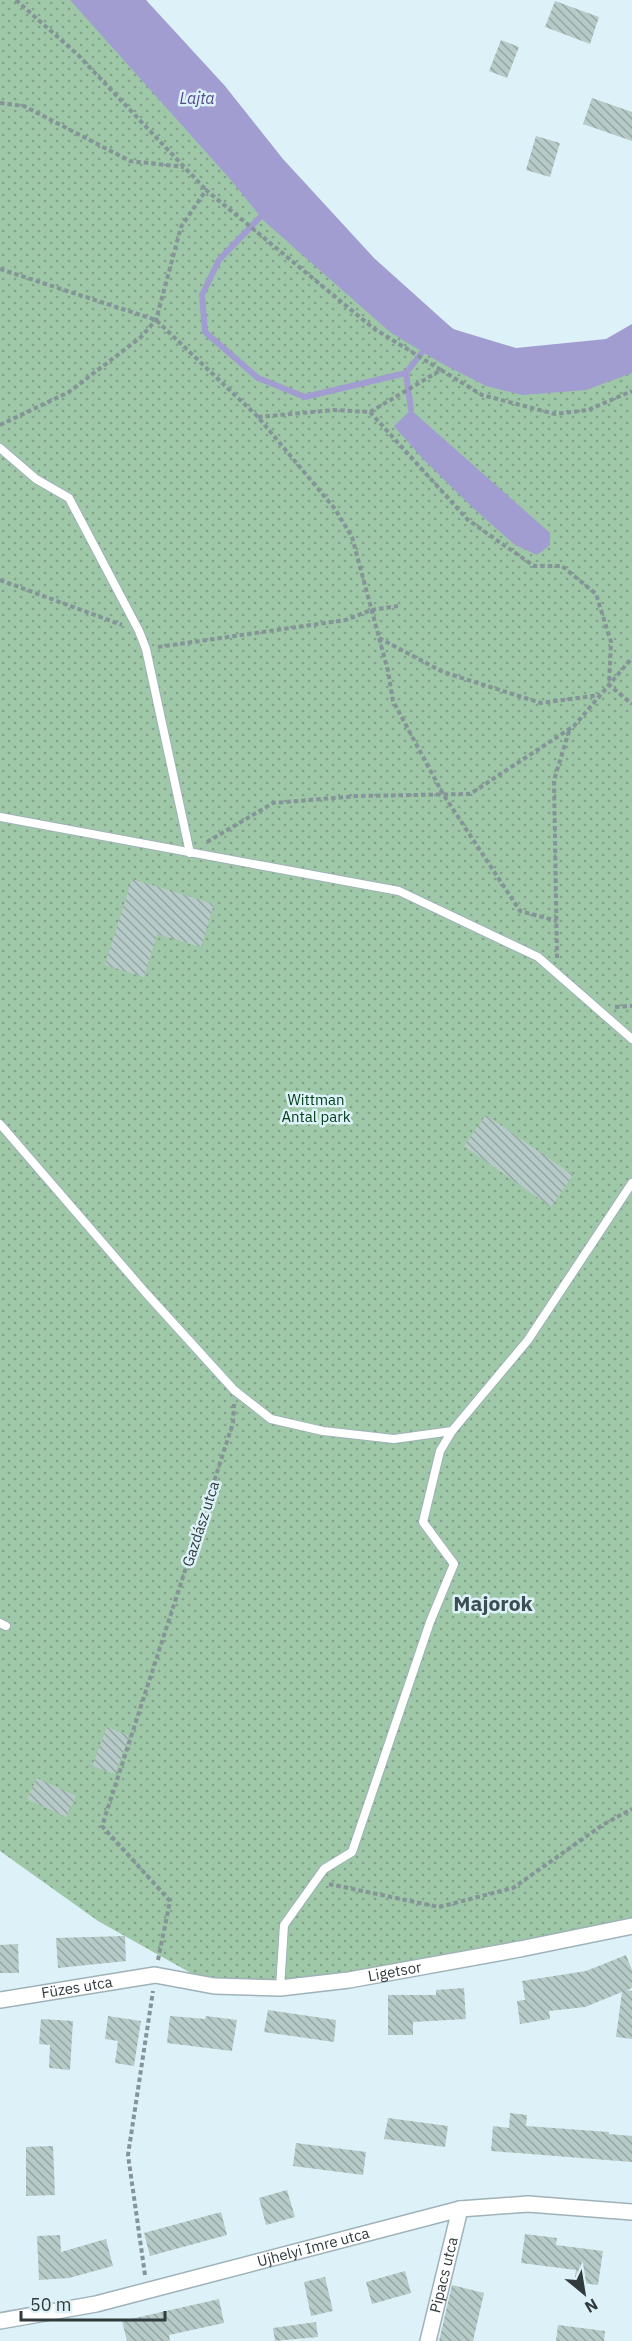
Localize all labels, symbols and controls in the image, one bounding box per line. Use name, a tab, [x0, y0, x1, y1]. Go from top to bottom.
water label: Lajta	[179, 88, 215, 108]
park label: Wittman Antal park	[281, 1090, 351, 1126]
street label: Gazdász utca	[178, 1479, 223, 1569]
district label: Majorok	[453, 1589, 534, 1617]
street label: Ligetsor	[366, 1957, 423, 1985]
street label: Füzes utca	[40, 1972, 114, 2002]
street label: Ujhelyi Imre utca	[255, 2223, 371, 2271]
street label: Pipacs utca	[425, 2235, 462, 2315]
north arrow	[554, 2263, 614, 2323]
scale bar	[21, 2284, 165, 2322]
text: 50 m	[30, 2293, 72, 2316]
text: N	[581, 2294, 602, 2318]

